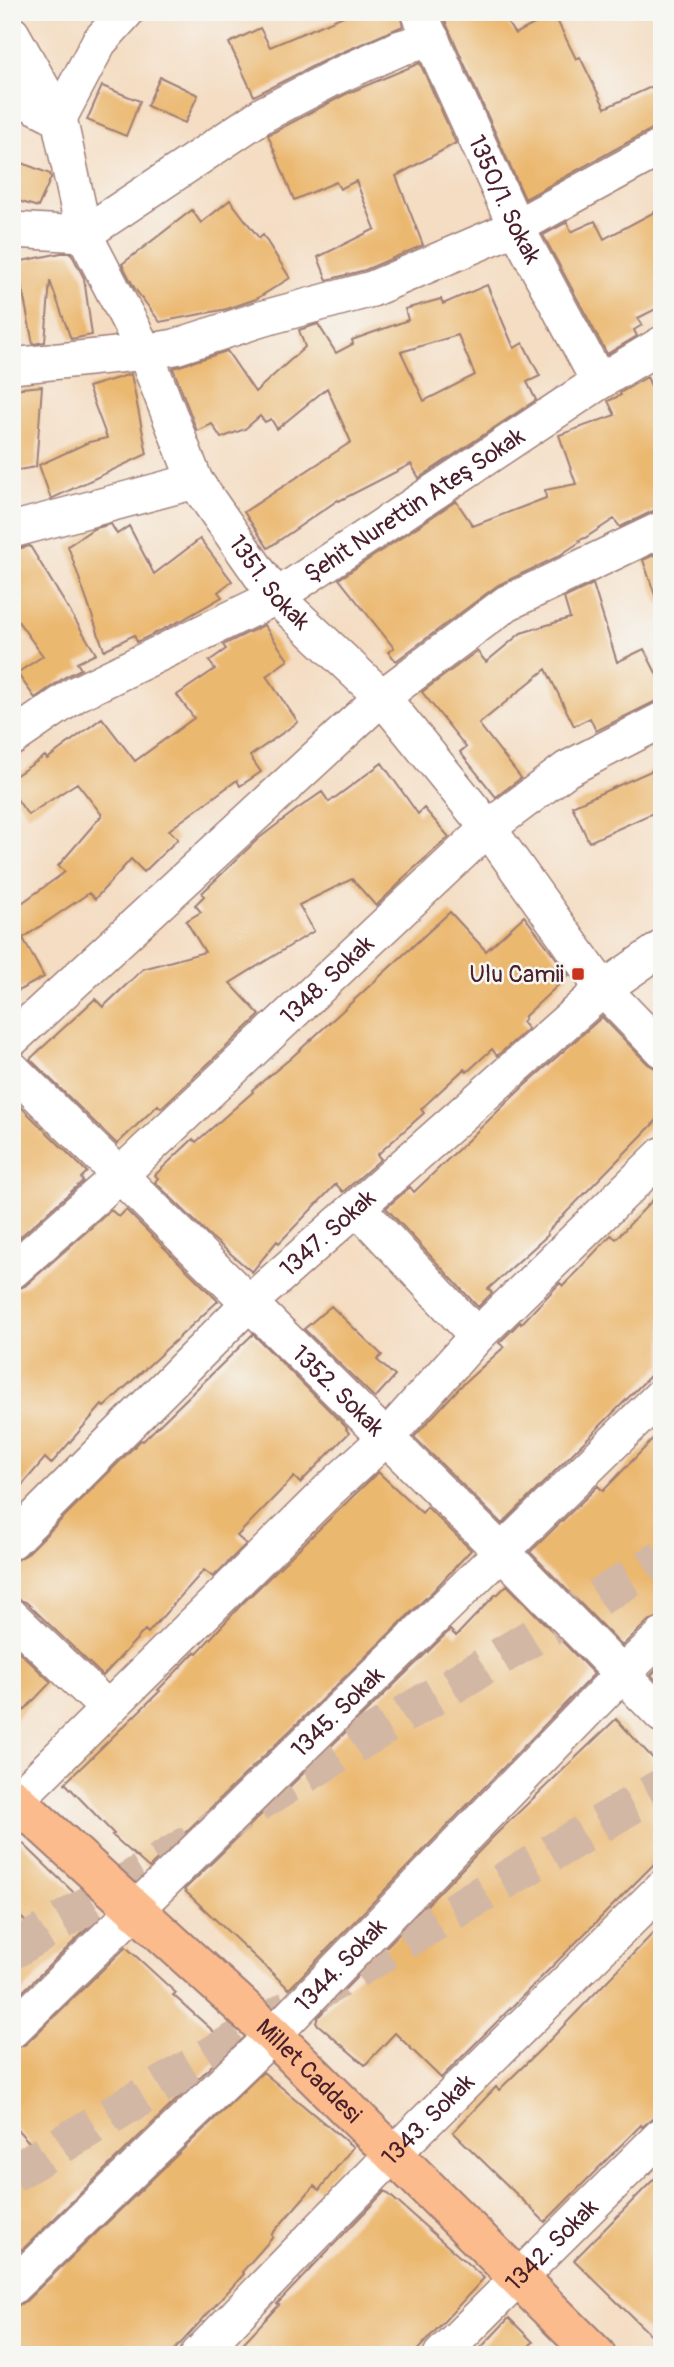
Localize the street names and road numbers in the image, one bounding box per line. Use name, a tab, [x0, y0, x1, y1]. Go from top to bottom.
street label: 1350/1. Sokak	[462, 131, 547, 269]
street label: Şehit Nurettin Ateş Sokak	[299, 421, 530, 589]
street label: 1351. Sokak	[223, 529, 316, 636]
street label: 1348. Sokak	[274, 929, 380, 1031]
street label: 1347. Sokak	[274, 1183, 381, 1283]
street label: 1352. Sokak	[286, 1339, 390, 1442]
street label: 1345. Sokak	[285, 1660, 390, 1764]
street label: 1344. Sokak	[289, 1912, 392, 2018]
street label: Millet Caddesi	[250, 2013, 368, 2129]
street label: 1343. Sokak	[375, 2068, 480, 2172]
street label: 1342. Sokak	[499, 2193, 604, 2297]

